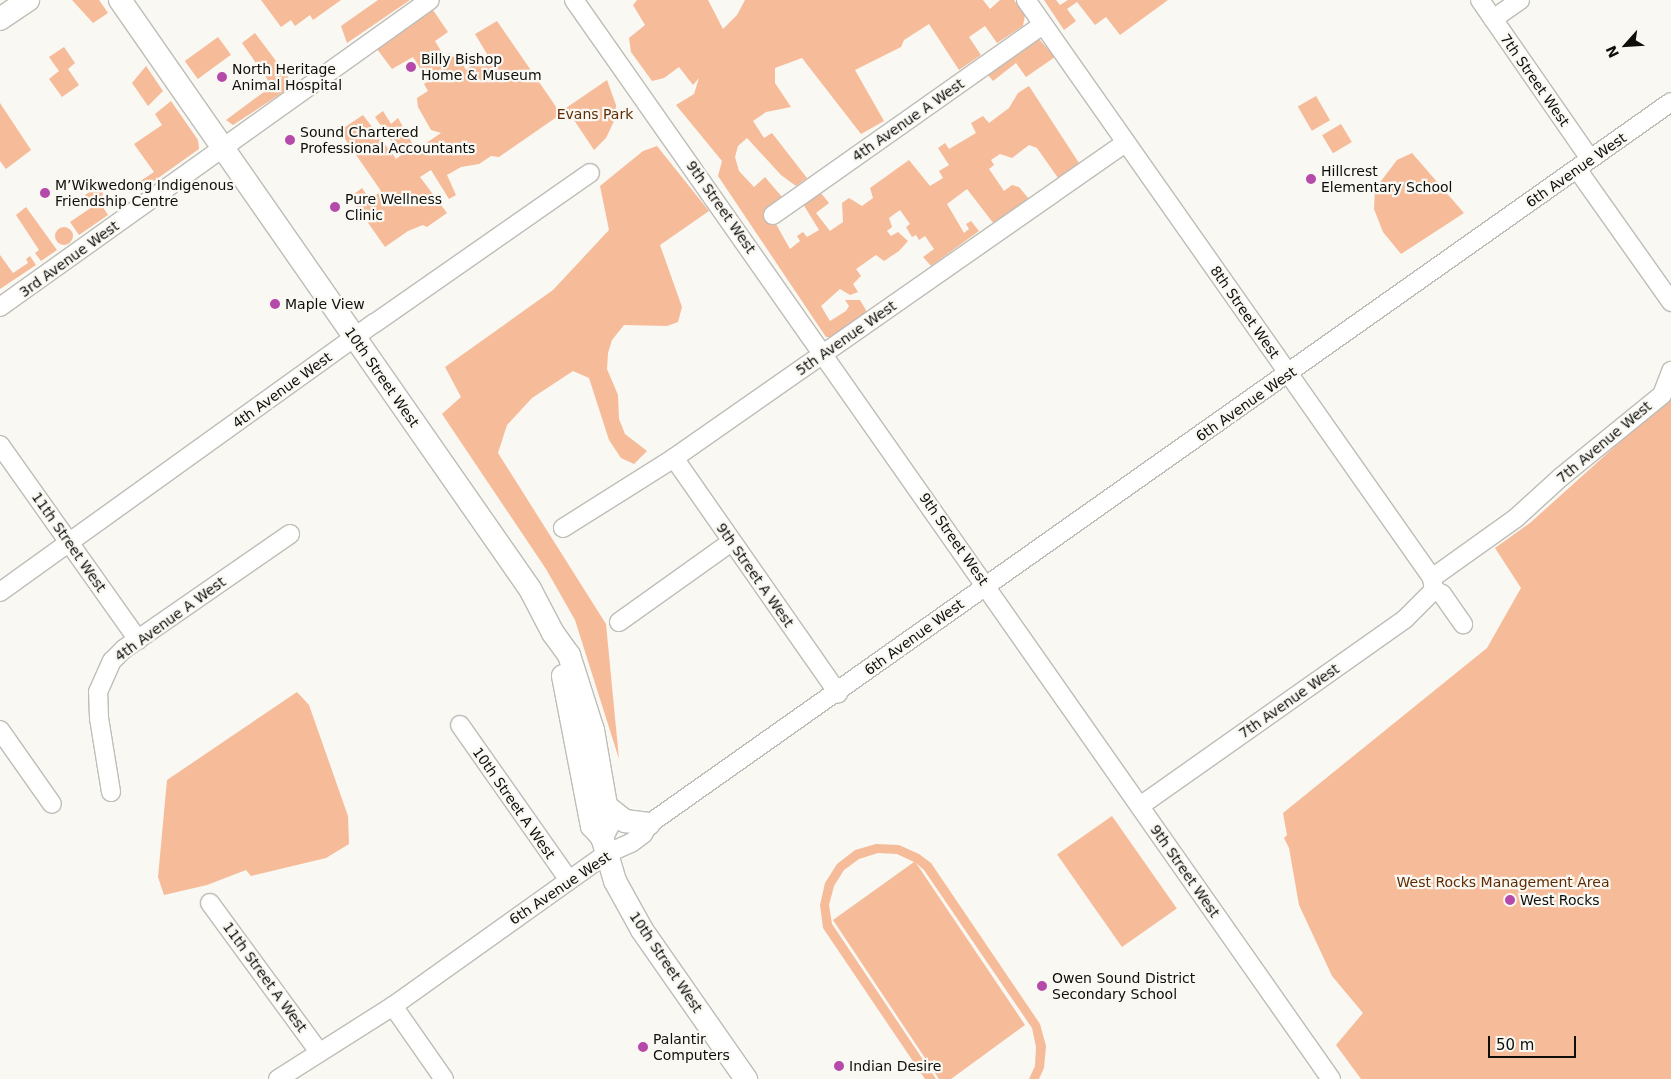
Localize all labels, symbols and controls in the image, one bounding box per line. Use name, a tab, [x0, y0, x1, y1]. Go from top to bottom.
north arrow	[1601, 20, 1651, 70]
street label: 7th Street West	[1497, 30, 1573, 130]
text: N	[1603, 43, 1622, 60]
place label: Billy Bishop Home & Museum	[421, 51, 542, 84]
place label: North Heritage Animal Hospital	[232, 61, 342, 94]
marker: Billy Bishop Home & Museum	[405, 61, 417, 73]
marker: North Heritage Animal Hospital	[216, 71, 228, 83]
street label: 4th Avenue A West	[849, 75, 967, 165]
park label: Evans Park	[557, 106, 633, 122]
place label: Sound Chartered Professional Accountants	[300, 124, 475, 156]
street label: 6th Avenue West	[1523, 129, 1629, 211]
marker: Sound Chartered Professional Accountants	[284, 134, 296, 146]
street label: 9th Street West	[683, 157, 759, 257]
place label: Hillcrest Elementary School	[1321, 163, 1453, 196]
marker: Hillcrest Elementary School	[1305, 173, 1317, 185]
place label: M’Wikwedong Indigenous Friendship Centre	[55, 177, 234, 210]
marker: M’Wikwedong Indigenous Friendship Centre	[39, 187, 51, 199]
place label: Pure Wellness Clinic	[345, 191, 442, 223]
marker: Pure Wellness Clinic	[329, 201, 341, 213]
street label: 3rd Avenue West	[16, 217, 122, 301]
street label: 8th Street West	[1207, 262, 1283, 362]
place label: Maple View	[285, 296, 365, 312]
street label: 5th Avenue West	[793, 297, 899, 379]
marker: Maple View	[269, 298, 281, 310]
street label: 10th Street West	[341, 324, 423, 430]
street label: 4th Avenue West	[229, 348, 335, 432]
street label: 6th Avenue West	[1193, 363, 1299, 445]
street label: 7th Avenue West	[1553, 397, 1655, 487]
street label: 11th Street West	[28, 489, 110, 595]
street label: 9th Street West	[916, 489, 992, 589]
street label: 9th Street A West	[713, 520, 797, 630]
street label: 4th Avenue A West	[111, 573, 229, 665]
street label: 6th Avenue West	[861, 595, 967, 679]
street label: 7th Avenue West	[1236, 660, 1342, 742]
street label: 10th Street A West	[469, 744, 559, 862]
street label: 9th Street West	[1147, 821, 1223, 921]
street label: 6th Avenue West	[506, 848, 614, 928]
park label: West Rocks Management Area	[1397, 874, 1609, 890]
place label: West Rocks	[1520, 892, 1600, 908]
marker: West Rocks	[1504, 894, 1516, 906]
street label: 10th Street West	[626, 908, 706, 1016]
street label: 11th Street A West	[219, 919, 311, 1035]
place label: Owen Sound District Secondary School	[1052, 970, 1195, 1002]
marker: Owen Sound District Secondary School	[1036, 980, 1048, 992]
scale bar	[1491, 1026, 1578, 1058]
place label: Palantir Computers	[653, 1031, 730, 1064]
text: 50 m	[1496, 1036, 1534, 1054]
marker: Palantir Computers	[637, 1041, 649, 1053]
place label: Indian Desire	[849, 1058, 941, 1074]
marker: Indian Desire	[833, 1060, 845, 1072]

